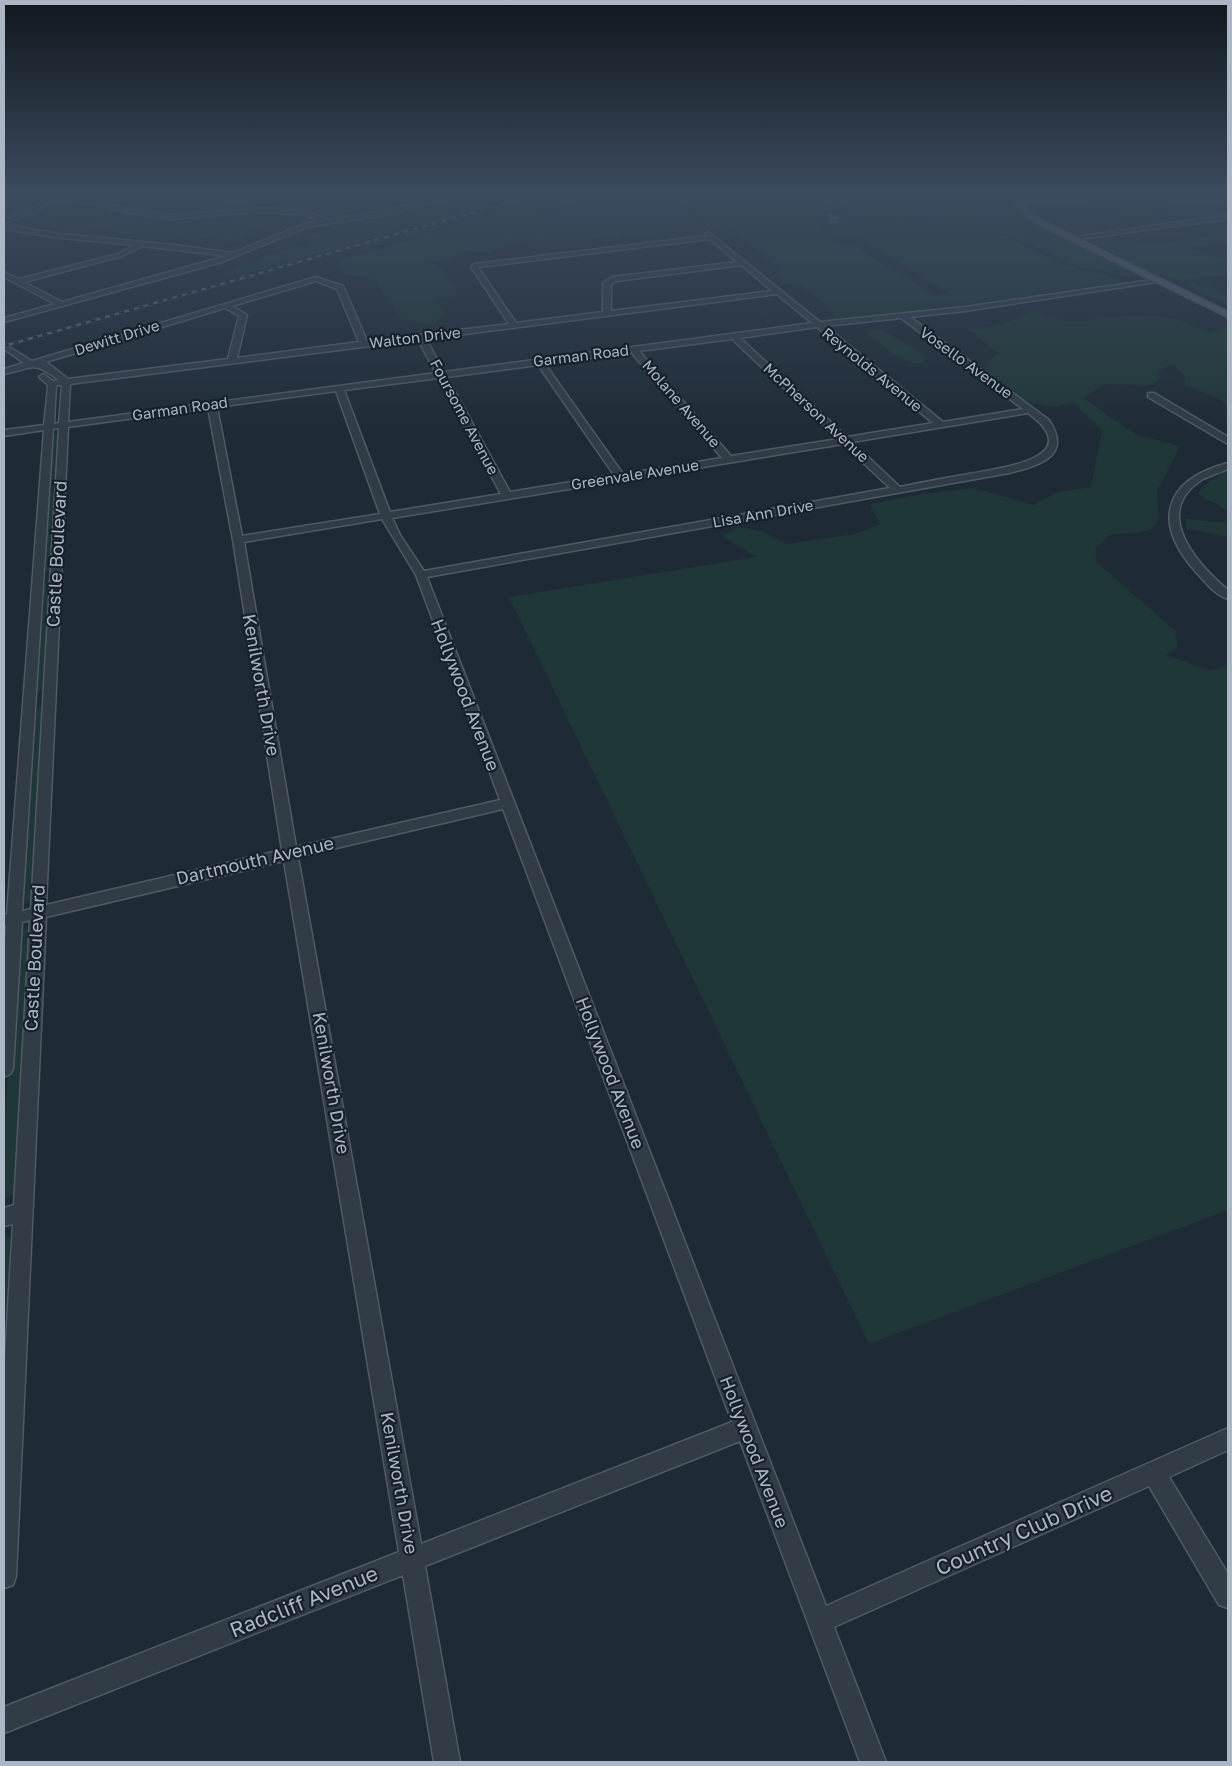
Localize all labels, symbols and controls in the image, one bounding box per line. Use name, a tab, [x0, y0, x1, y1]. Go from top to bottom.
street label: Dewitt Drive	[72, 315, 162, 359]
street label: Walton Drive	[368, 322, 462, 352]
street label: Reynolds Avenue	[819, 323, 927, 415]
street label: Vosello Avenue	[917, 323, 1017, 402]
street label: Garman Road	[532, 340, 630, 370]
street label: Foursome Avenue	[427, 356, 503, 478]
street label: Molane Avenue	[639, 356, 725, 451]
street label: McPherson Avenue	[760, 359, 873, 466]
street label: Garman Road	[131, 392, 229, 424]
street label: Greenvale Avenue	[570, 455, 700, 493]
street label: Castle Boulevard	[41, 480, 71, 628]
street label: Lisa Ann Drive	[711, 495, 815, 531]
street label: Kenilworth Drive	[239, 612, 285, 758]
street label: Hollywood Avenue	[427, 615, 505, 774]
street label: Dartmouth Avenue	[174, 831, 336, 889]
street label: Castle Boulevard	[19, 884, 49, 1032]
street label: Hollywood Avenue	[572, 993, 650, 1152]
street label: Kenilworth Drive	[309, 1010, 355, 1156]
street label: Hollywood Avenue	[716, 1372, 794, 1531]
street label: Kenilworth Drive	[377, 1410, 423, 1556]
street label: Country Club Drive	[931, 1479, 1116, 1581]
street label: Radcliff Avenue	[226, 1560, 382, 1643]

